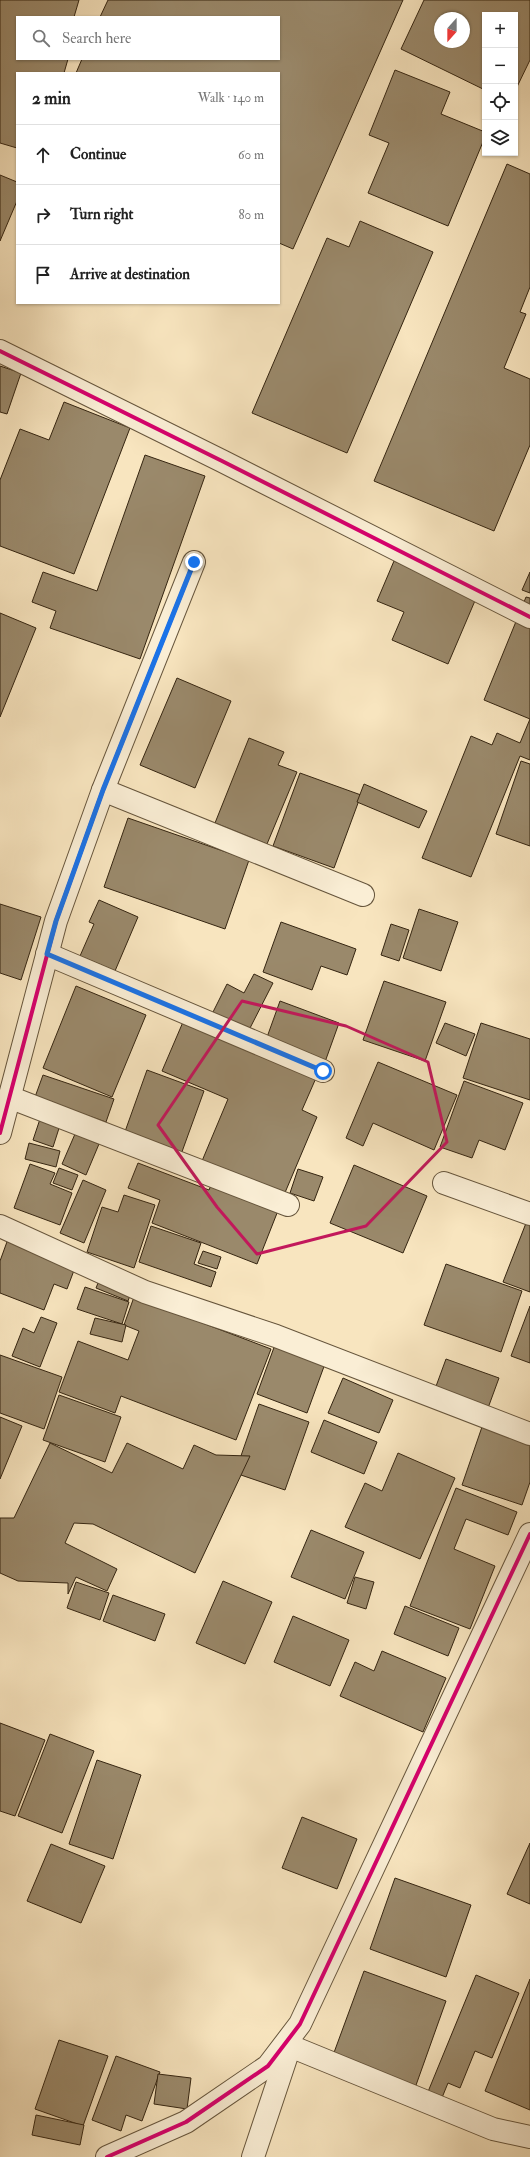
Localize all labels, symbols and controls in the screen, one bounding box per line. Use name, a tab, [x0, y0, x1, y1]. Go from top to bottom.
north arrow	[434, 12, 470, 48]
map controls	[482, 12, 518, 156]
button: +	[482, 12, 518, 48]
search box	[16, 16, 280, 60]
icon: search	[30, 27, 52, 49]
text: Search here	[62, 29, 131, 48]
button: −	[482, 48, 518, 84]
button: locate	[482, 84, 518, 120]
text: 2 min	[32, 88, 71, 109]
text: Walk · 140 m	[198, 90, 264, 106]
button: layers	[482, 120, 518, 156]
icon: ahead	[32, 144, 54, 166]
text: Continue	[70, 145, 126, 164]
text: 60 m	[238, 147, 264, 163]
icon: right	[32, 204, 54, 226]
text: Turn right	[70, 205, 133, 224]
text: 80 m	[238, 207, 264, 223]
icon: arrive	[32, 264, 54, 286]
text: Arrive at destination	[70, 265, 190, 284]
route end	[185, 553, 203, 571]
route start	[314, 1062, 332, 1080]

